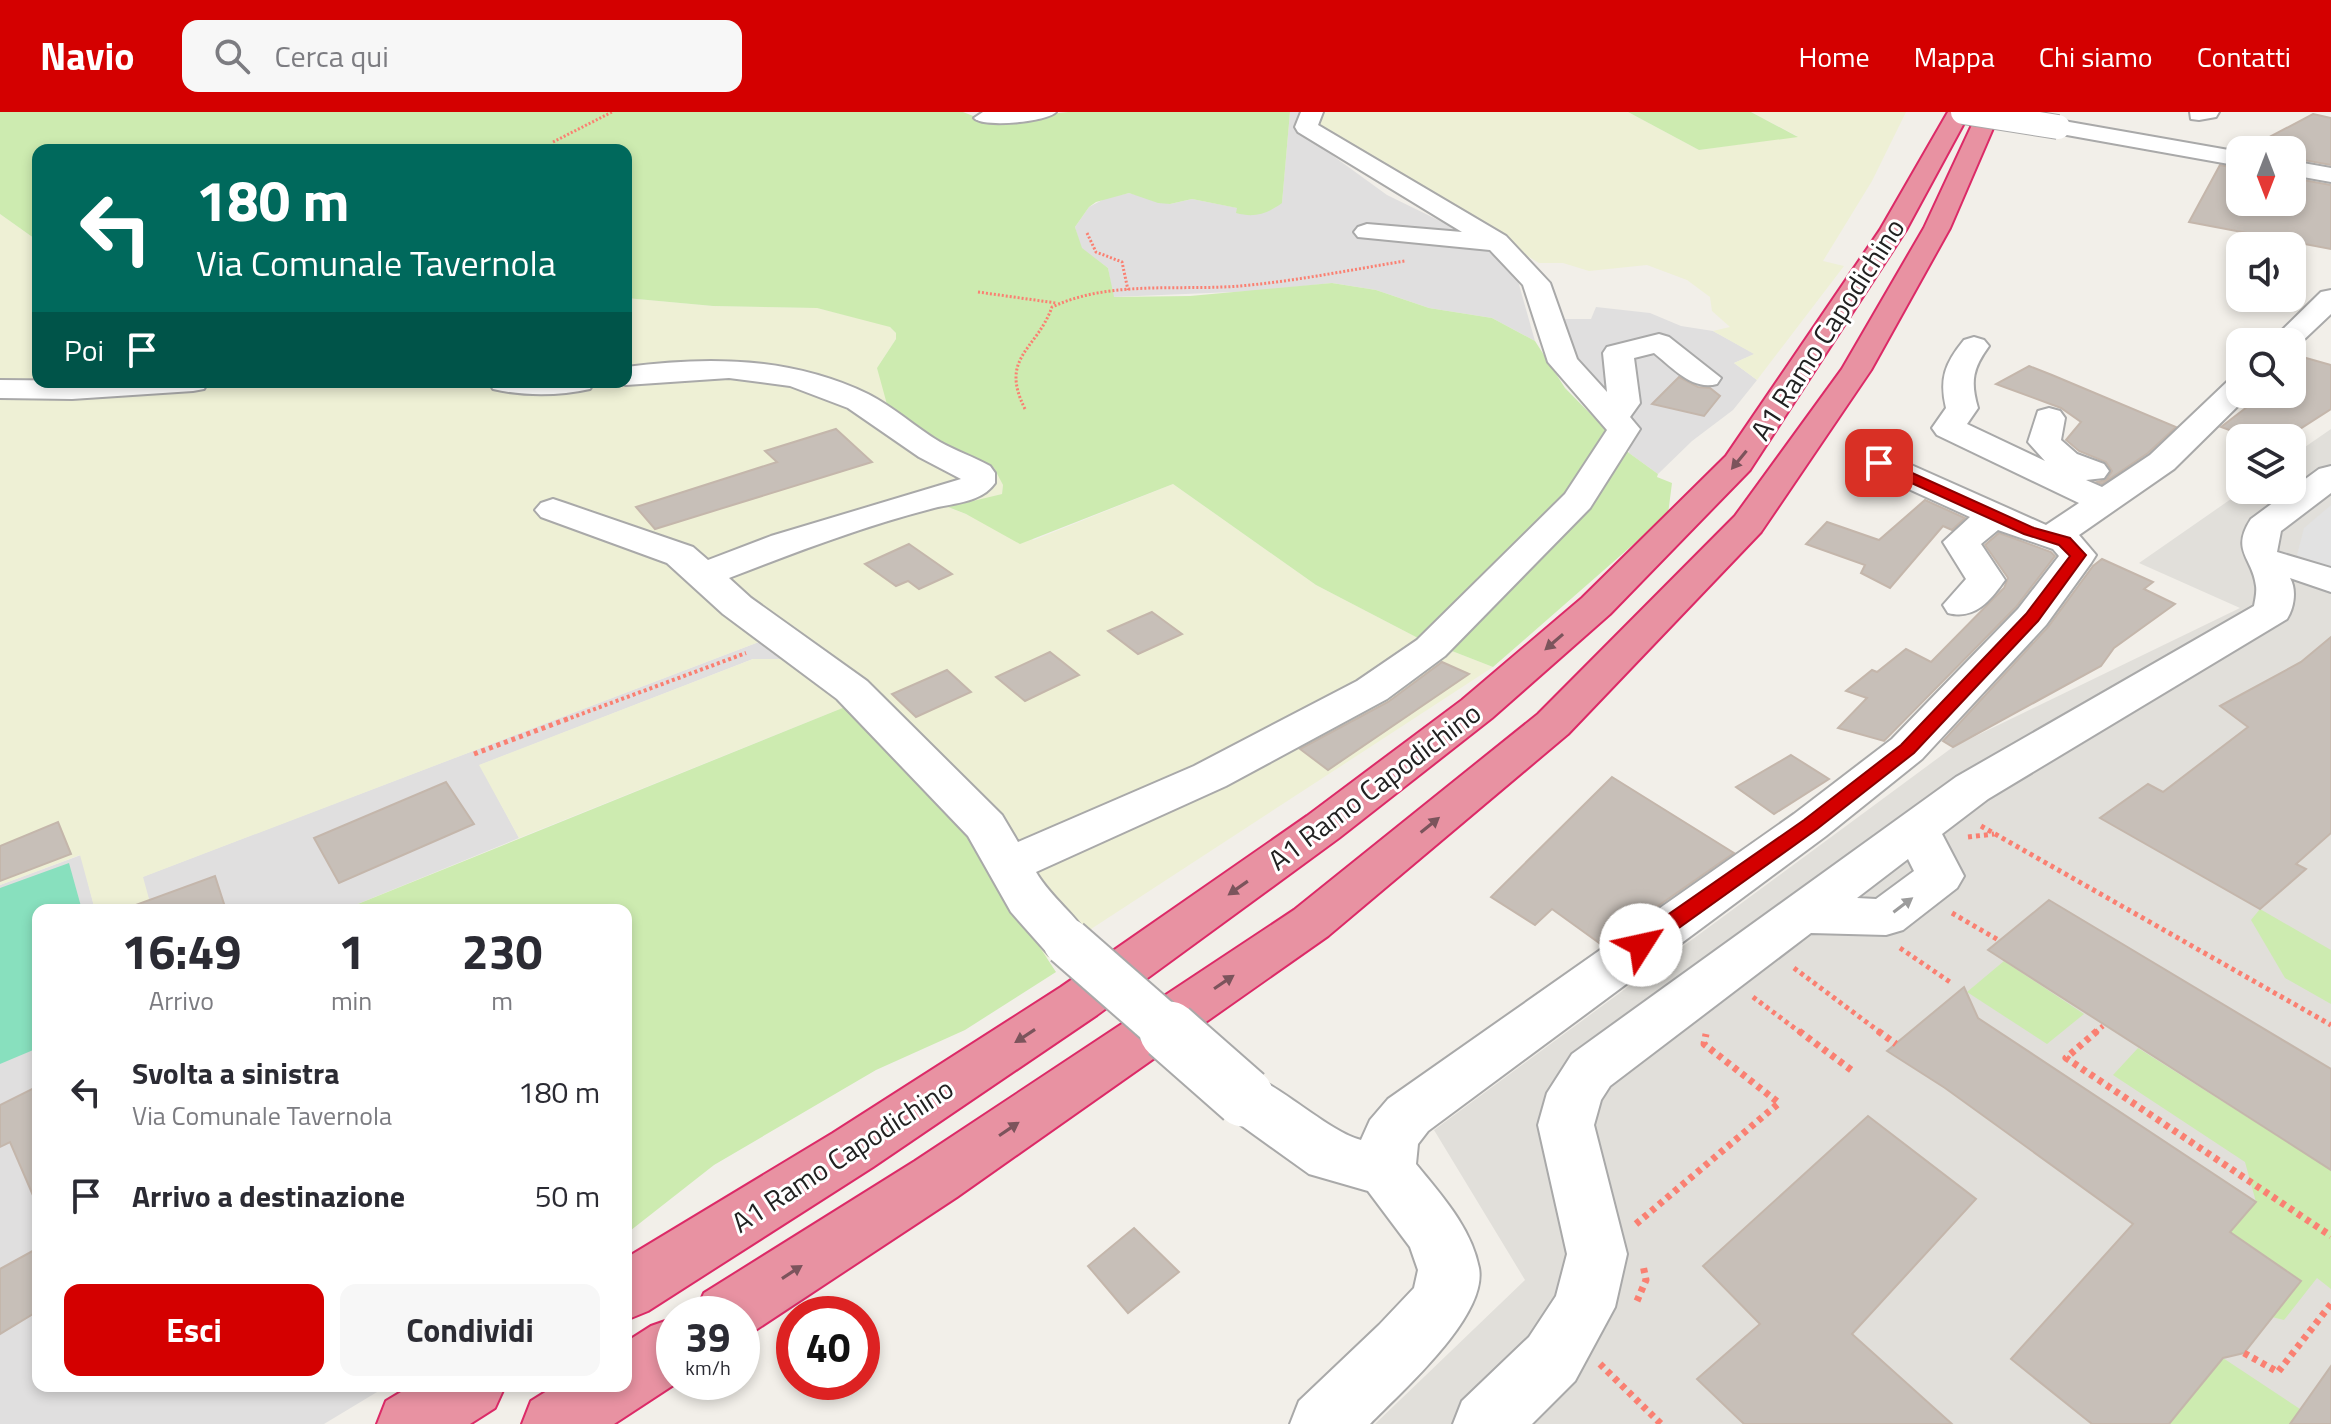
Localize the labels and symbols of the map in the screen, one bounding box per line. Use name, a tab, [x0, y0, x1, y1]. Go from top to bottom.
north arrow	[2226, 136, 2306, 216]
street label: A1 Ramo Capodichino	[1739, 209, 1915, 449]
pin	[1845, 429, 1913, 497]
one-way arrow	[1731, 450, 1748, 470]
one-way arrow	[1544, 633, 1564, 650]
street label: A1 Ramo Capodichino	[1258, 691, 1490, 881]
one-way arrow	[1420, 817, 1440, 834]
one-way arrow	[1228, 879, 1249, 895]
one-way arrow	[1892, 897, 1913, 913]
position arrow	[1599, 903, 1683, 987]
one-way arrow	[1213, 975, 1234, 990]
one-way arrow	[1014, 1029, 1036, 1043]
street label: A1 Ramo Capodichino	[722, 1067, 962, 1243]
one-way arrow	[999, 1122, 1020, 1137]
one-way arrow	[781, 1265, 803, 1279]
speed limit sign: 40	[776, 1296, 880, 1400]

